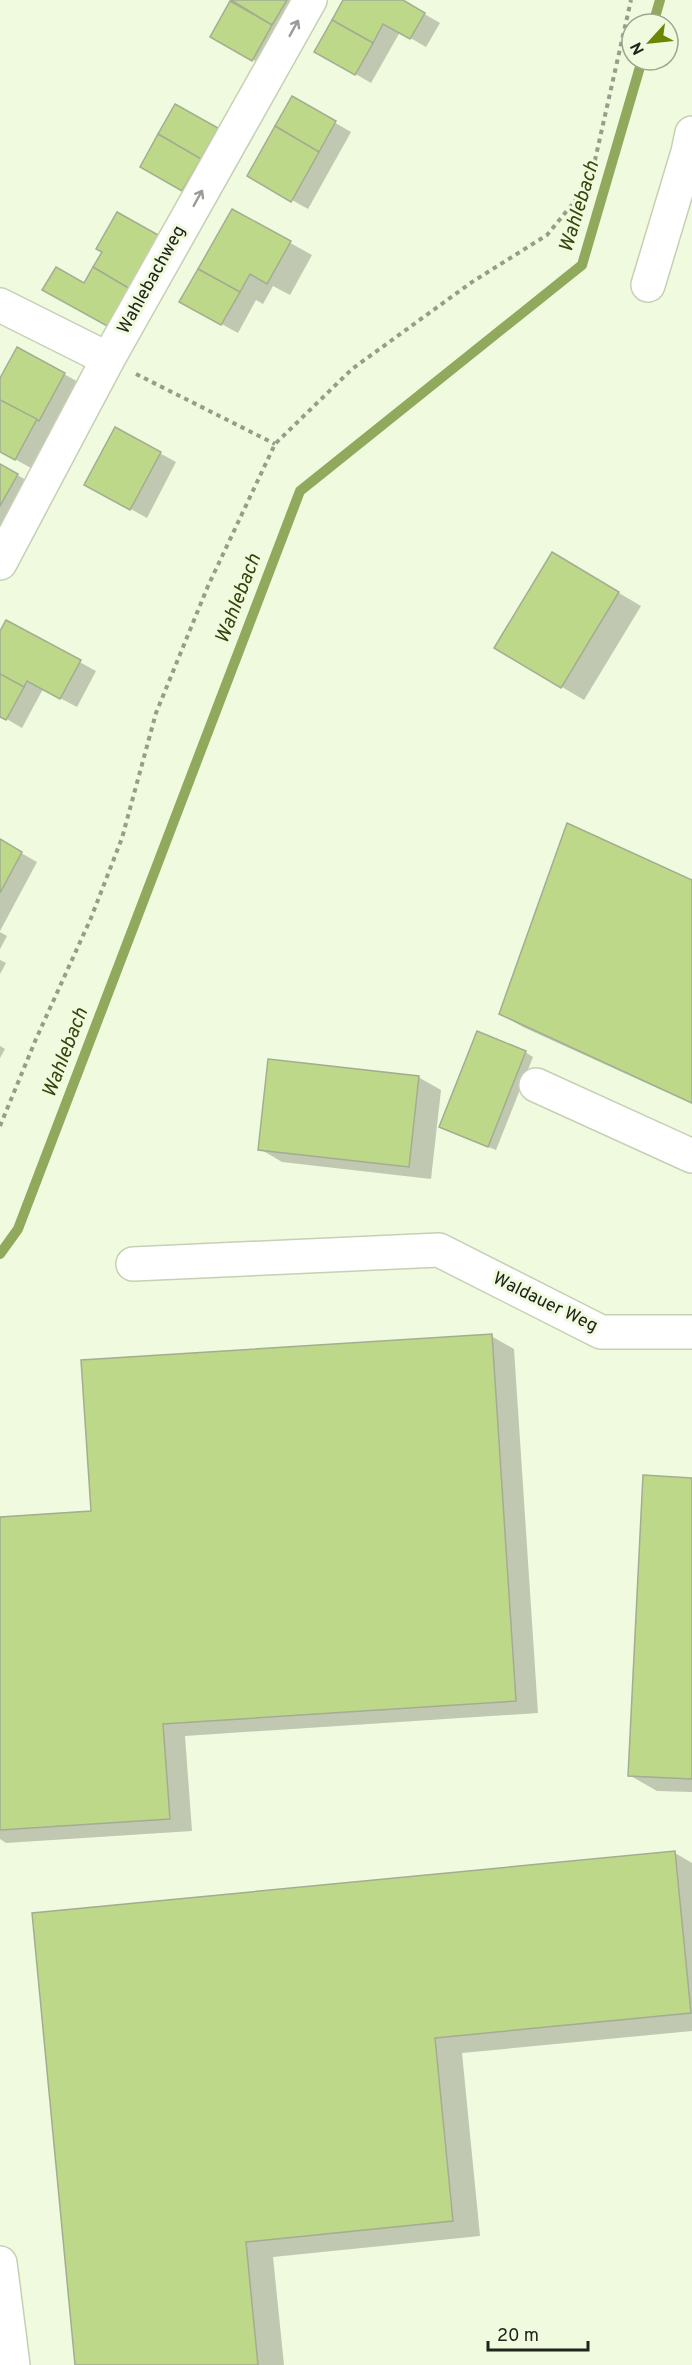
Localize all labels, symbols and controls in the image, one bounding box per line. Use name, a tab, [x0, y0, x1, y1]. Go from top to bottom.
north arrow	[620, 12, 680, 72]
one-way arrow	[288, 20, 300, 37]
text: N	[627, 38, 650, 58]
water label: Wahlebach	[554, 158, 606, 256]
one-way arrow	[192, 190, 204, 207]
street label: Wahlebachweg	[113, 222, 191, 338]
water label: Wahlebach	[210, 550, 268, 648]
water label: Wahlebach	[37, 1004, 95, 1102]
street label: Waldauer Weg	[489, 1268, 601, 1338]
scale bar	[488, 2314, 588, 2352]
text: 20 m	[497, 2325, 539, 2348]

